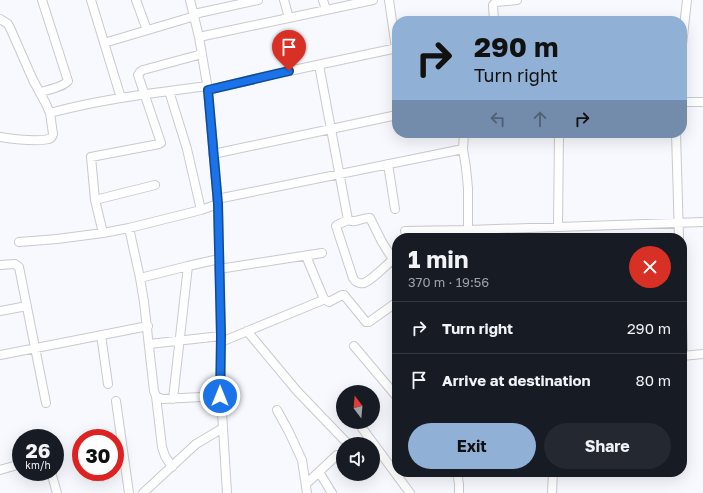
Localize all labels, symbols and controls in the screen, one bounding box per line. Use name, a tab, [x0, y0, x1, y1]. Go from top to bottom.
pin	[272, 30, 306, 71]
text: 290 m	[474, 30, 559, 63]
icon: right	[408, 32, 460, 84]
icon: arrive	[278, 36, 300, 58]
text: Turn right	[474, 64, 558, 86]
icon: left	[487, 108, 509, 130]
icon: ahead	[529, 108, 551, 130]
icon: right	[571, 108, 593, 130]
text: 1 min	[408, 244, 468, 273]
button: close	[629, 246, 671, 288]
text: 370 m · 19:56	[408, 274, 489, 290]
icon: right	[408, 317, 430, 339]
text: Turn right	[442, 319, 513, 337]
text: 290 m	[627, 319, 671, 337]
icon: arrive	[408, 369, 430, 391]
text: Arrive at destination	[442, 371, 591, 389]
text: 80 m	[636, 371, 671, 389]
position arrow	[199, 375, 241, 417]
north arrow	[336, 385, 380, 429]
map controls	[336, 385, 380, 481]
button: Exit	[408, 423, 536, 469]
button: Share	[544, 423, 671, 469]
speed limit sign: 30	[72, 429, 124, 481]
button: sound	[336, 437, 380, 481]
text: 26	[26, 438, 50, 462]
text: km/h	[25, 459, 51, 471]

